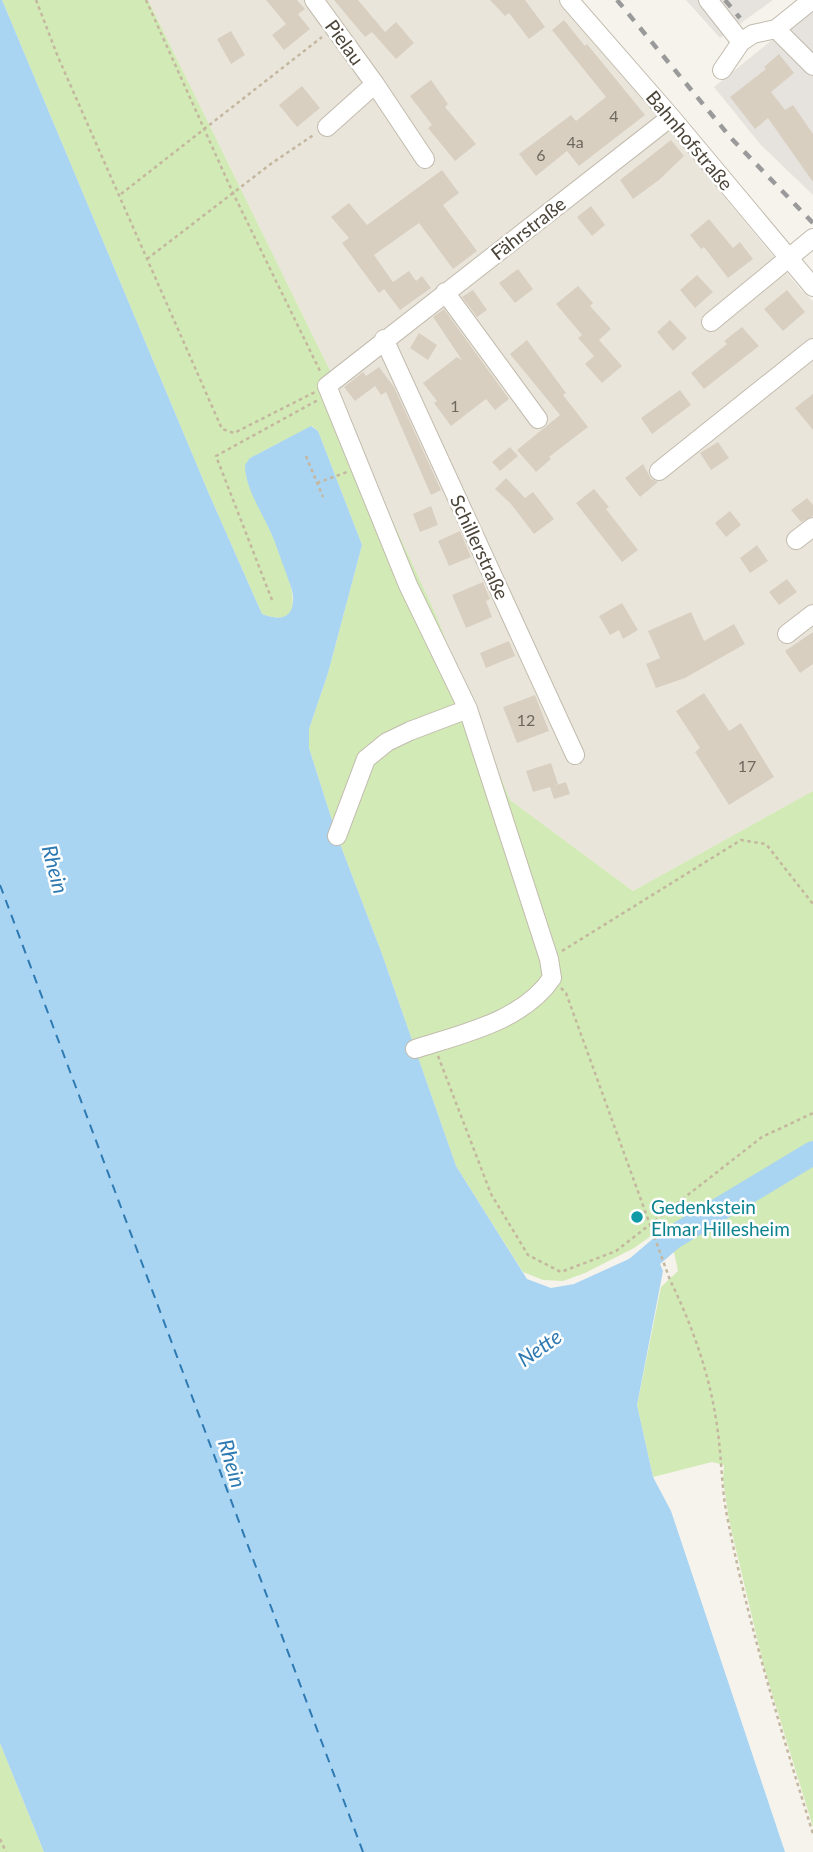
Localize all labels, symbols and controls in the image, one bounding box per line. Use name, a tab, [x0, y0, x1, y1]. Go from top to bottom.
street label: Pielau	[321, 15, 369, 69]
street label: Bahnhofstraße	[642, 86, 738, 194]
house number: 4	[609, 106, 619, 125]
house number: 4a	[566, 132, 584, 151]
house number: 6	[536, 145, 546, 164]
street label: Fährstraße	[486, 192, 570, 264]
house number: 1	[450, 396, 460, 415]
street label: Schillerstraße	[446, 491, 514, 603]
house number: 12	[517, 710, 535, 729]
house number: 17	[738, 756, 756, 775]
water label: Rhein	[38, 842, 74, 896]
place label: Gedenkstein Elmar Hillesheim	[651, 1195, 790, 1240]
marker: Gedenkstein Elmar Hillesheim	[629, 1209, 645, 1225]
water label: Nette	[512, 1323, 566, 1371]
water label: Rhein	[214, 1436, 252, 1490]

